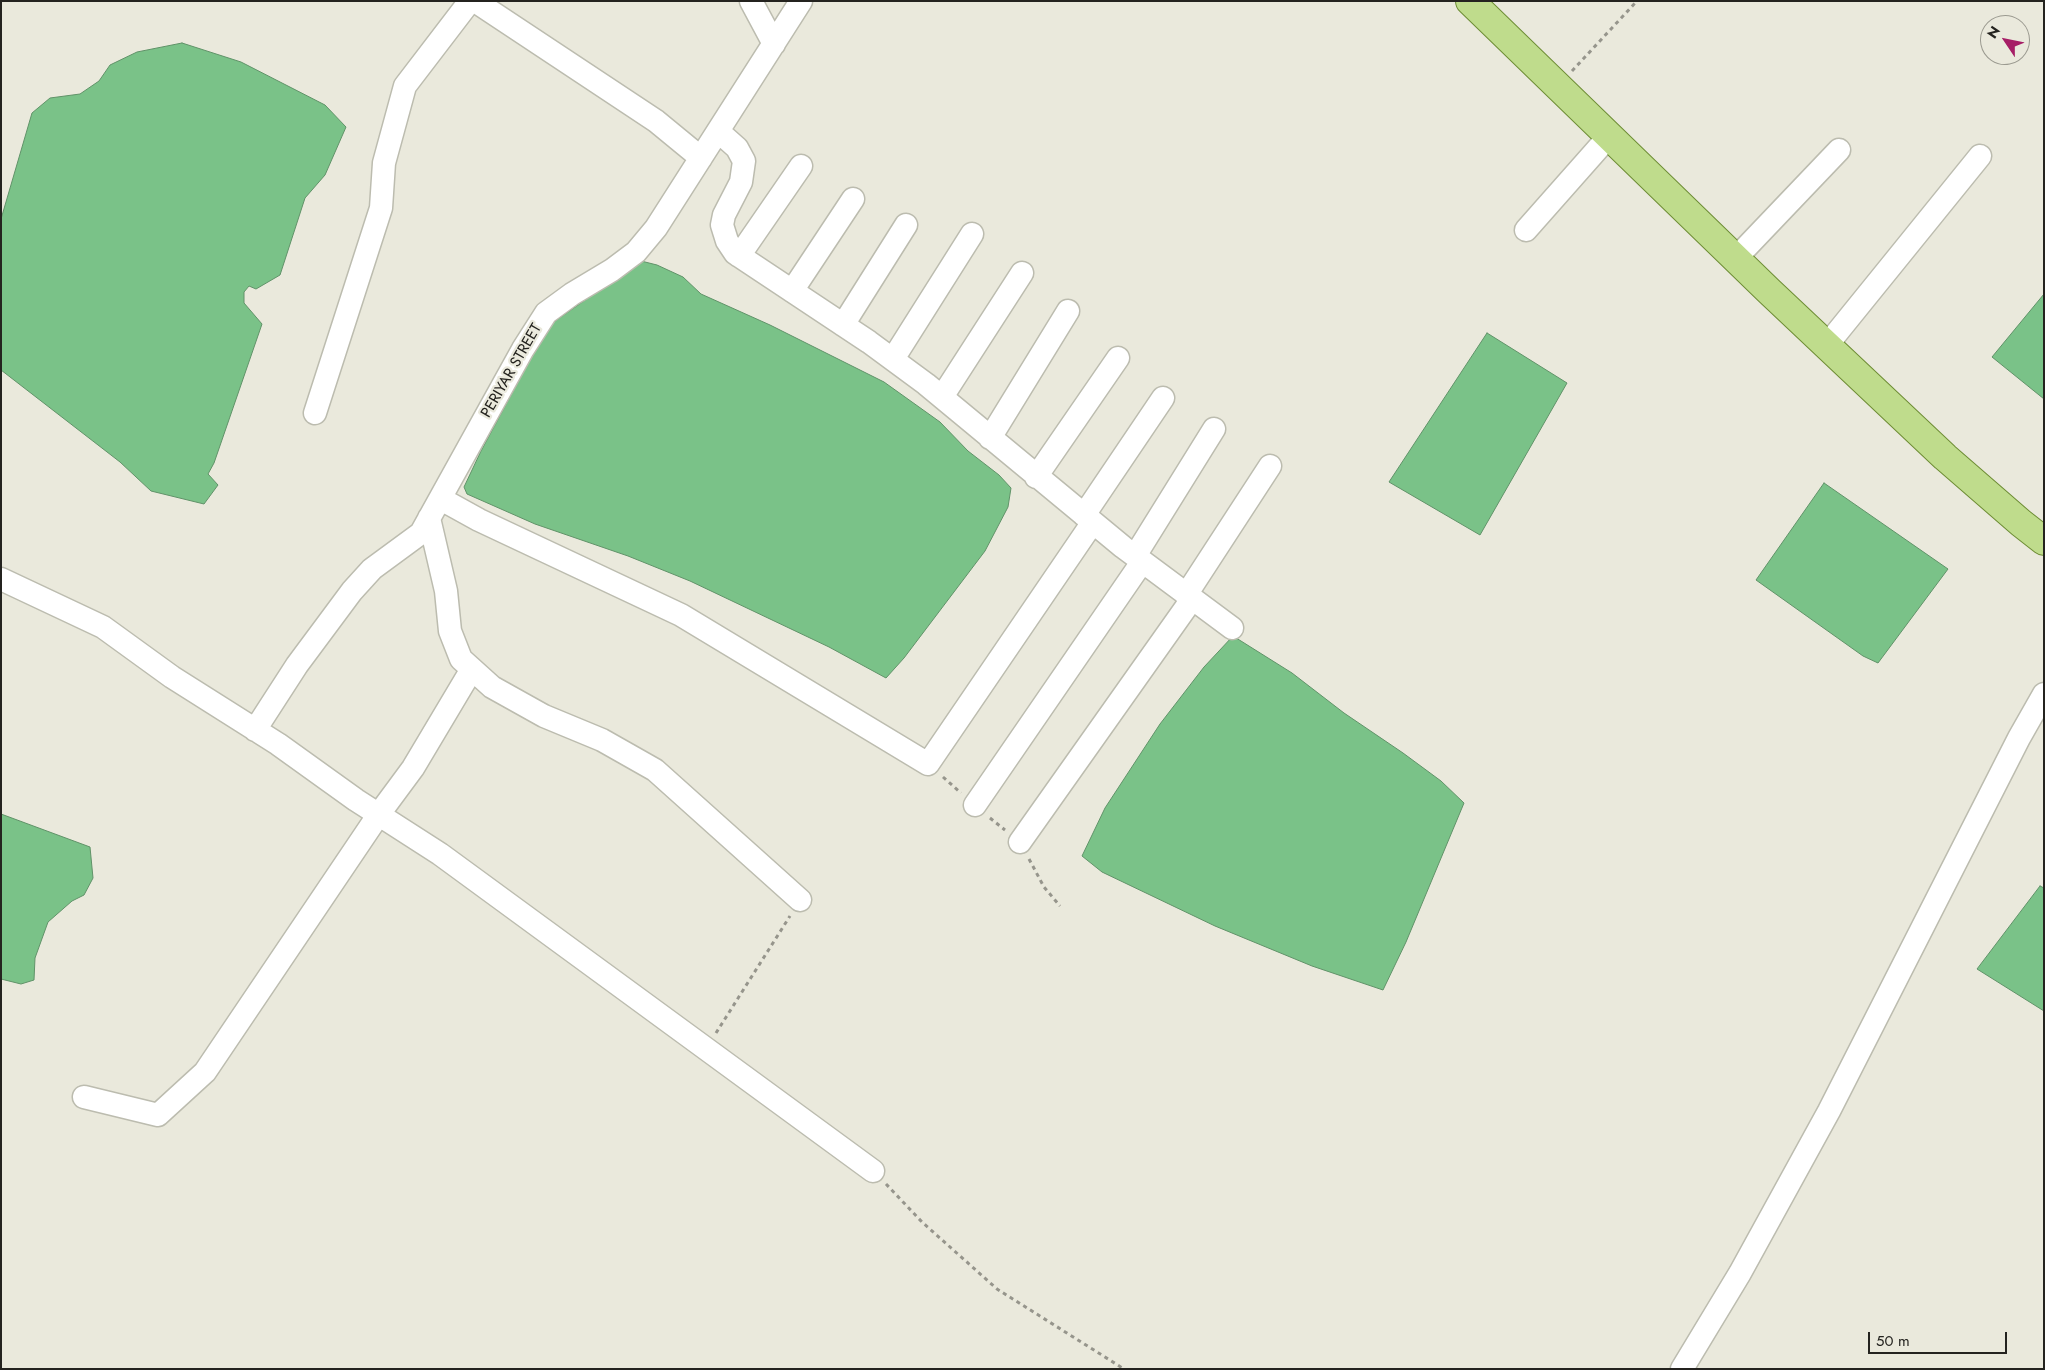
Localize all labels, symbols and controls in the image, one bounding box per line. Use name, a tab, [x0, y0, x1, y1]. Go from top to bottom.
north arrow	[1980, 15, 2030, 65]
text: N	[1982, 22, 2005, 42]
street label: PERIYAR STREET	[478, 321, 546, 421]
scale bar	[1870, 1322, 2009, 1354]
text: 50 m	[1876, 1330, 1910, 1352]

